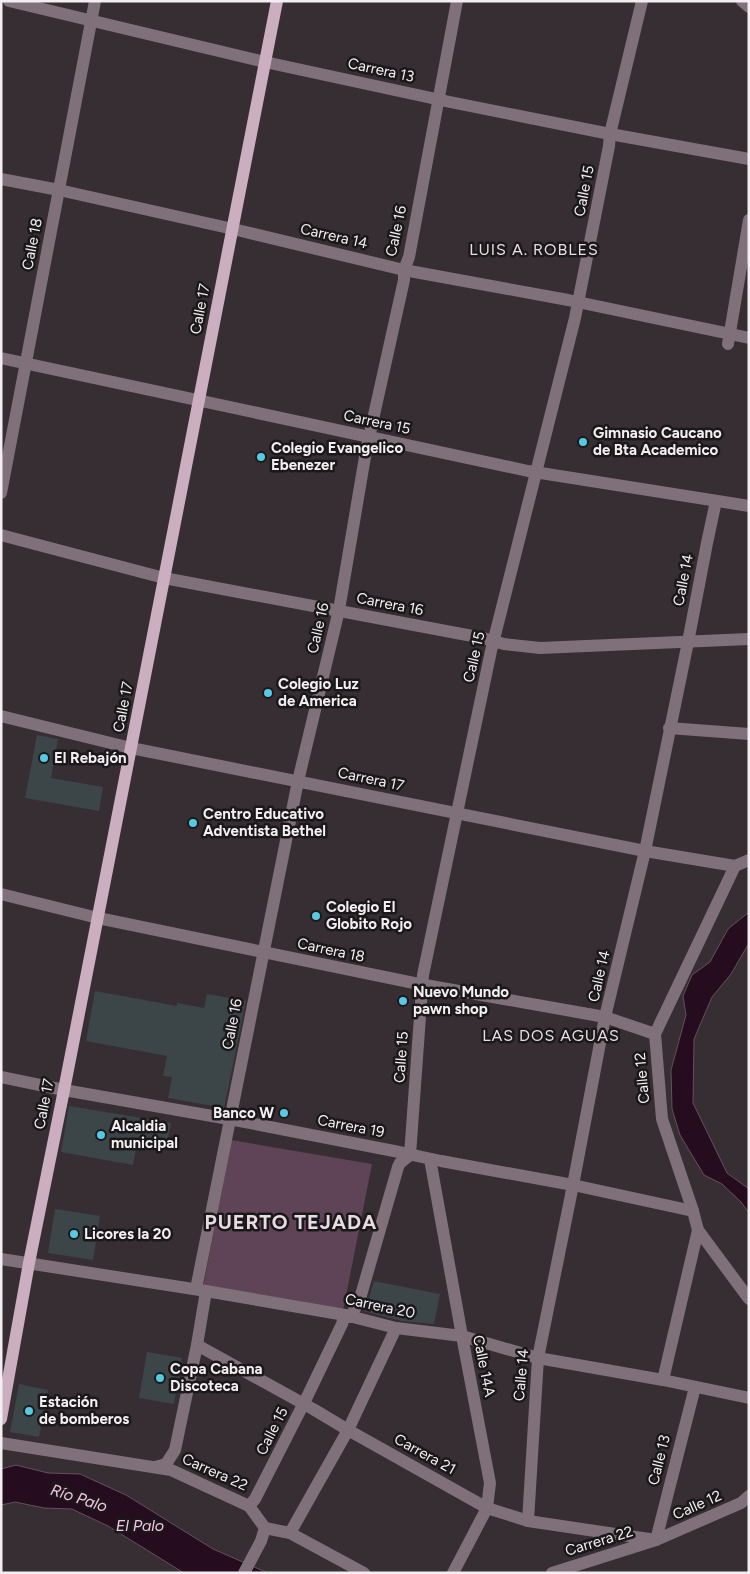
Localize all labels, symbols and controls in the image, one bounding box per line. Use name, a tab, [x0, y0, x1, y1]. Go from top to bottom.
street label: Carrera 13	[346, 54, 416, 86]
street label: Calle 15	[570, 164, 598, 218]
street label: Calle 16	[382, 203, 410, 258]
street label: Calle 18	[18, 217, 46, 271]
street label: Carrera 14	[298, 219, 370, 253]
district label: LUIS A. ROBLES	[469, 240, 599, 259]
street label: Calle 17	[186, 282, 214, 336]
street label: Carrera 15	[342, 406, 412, 438]
place label: Gimnasio Caucano de Bta Academico	[593, 424, 722, 459]
marker: Gimnasio Caucano de Bta Academico	[577, 436, 589, 448]
place label: Colegio Evangelico Ebenezer	[271, 439, 403, 474]
marker: Colegio Evangelico Ebenezer	[255, 451, 267, 463]
street label: Calle 14	[669, 553, 697, 607]
street label: Carrera 16	[355, 589, 426, 619]
street label: Calle 16	[303, 600, 333, 655]
street label: Calle 15	[459, 630, 489, 684]
place label: Colegio Luz de America	[278, 675, 359, 710]
street label: Calle 17	[109, 680, 137, 734]
marker: Colegio Luz de America	[262, 687, 274, 699]
place label: El Rebajón	[54, 749, 127, 767]
marker: El Rebajón	[38, 752, 50, 764]
street label: Carrera 17	[336, 763, 406, 795]
place label: Centro Educativo Adventista Bethel	[203, 805, 326, 840]
marker: Centro Educativo Adventista Bethel	[187, 817, 199, 829]
place label: Colegio El Globito Rojo	[326, 898, 412, 933]
marker: Colegio El Globito Rojo	[310, 910, 322, 922]
street label: Carrera 18	[296, 934, 366, 966]
street label: Calle 14	[584, 948, 614, 1004]
place label: Nuevo Mundo pawn shop	[413, 983, 509, 1018]
marker: Nuevo Mundo pawn shop	[397, 995, 409, 1007]
street label: Calle 16	[218, 996, 246, 1051]
district label: LAS DOS AGUAS	[482, 1026, 620, 1045]
street label: Calle 15	[390, 1031, 412, 1083]
street label: Calle 12	[631, 1052, 653, 1104]
street label: Calle 17	[30, 1077, 58, 1131]
place label: Banco W	[213, 1104, 274, 1122]
marker: Banco W	[278, 1107, 290, 1119]
street label: Carrera 19	[316, 1111, 386, 1141]
place label: Alcaldia municipal	[111, 1117, 178, 1152]
marker: Alcaldia municipal	[95, 1129, 107, 1141]
district label: PUERTO TEJADA	[205, 1210, 377, 1234]
place label: Licores la 20	[84, 1225, 171, 1243]
marker: Licores la 20	[68, 1228, 80, 1240]
street label: Carrera 20	[343, 1290, 417, 1322]
street label: Calle 14A	[469, 1334, 499, 1398]
street label: Calle 14	[510, 1348, 532, 1402]
place label: Copa Cabana Discoteca	[170, 1360, 263, 1395]
marker: Copa Cabana Discoteca	[154, 1372, 166, 1384]
place label: Estación de bomberos	[39, 1393, 129, 1428]
street label: Calle 15	[252, 1404, 292, 1458]
marker: Estación de bomberos	[23, 1405, 35, 1417]
street label: Carrera 21	[391, 1430, 459, 1478]
street label: Calle 13	[644, 1433, 674, 1487]
street label: Carrera 22	[179, 1450, 251, 1494]
water label: Río Palo	[48, 1480, 110, 1516]
street label: Calle 12	[670, 1486, 724, 1524]
water label: El Palo	[116, 1516, 164, 1535]
street label: Carrera 22	[563, 1522, 635, 1560]

